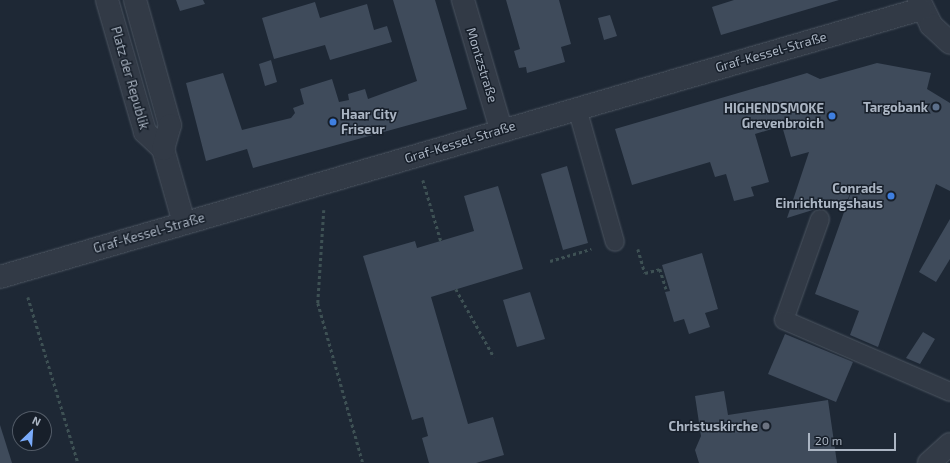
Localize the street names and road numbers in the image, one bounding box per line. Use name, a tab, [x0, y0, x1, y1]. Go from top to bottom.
street label: Platz der Republik	[108, 25, 152, 131]
street label: Montzstraße	[463, 26, 501, 104]
street label: Graf-Kessel-Straße	[714, 29, 828, 75]
street label: Graf-Kessel-Straße	[403, 118, 517, 166]
street label: Graf-Kessel-Straße	[92, 210, 206, 256]

